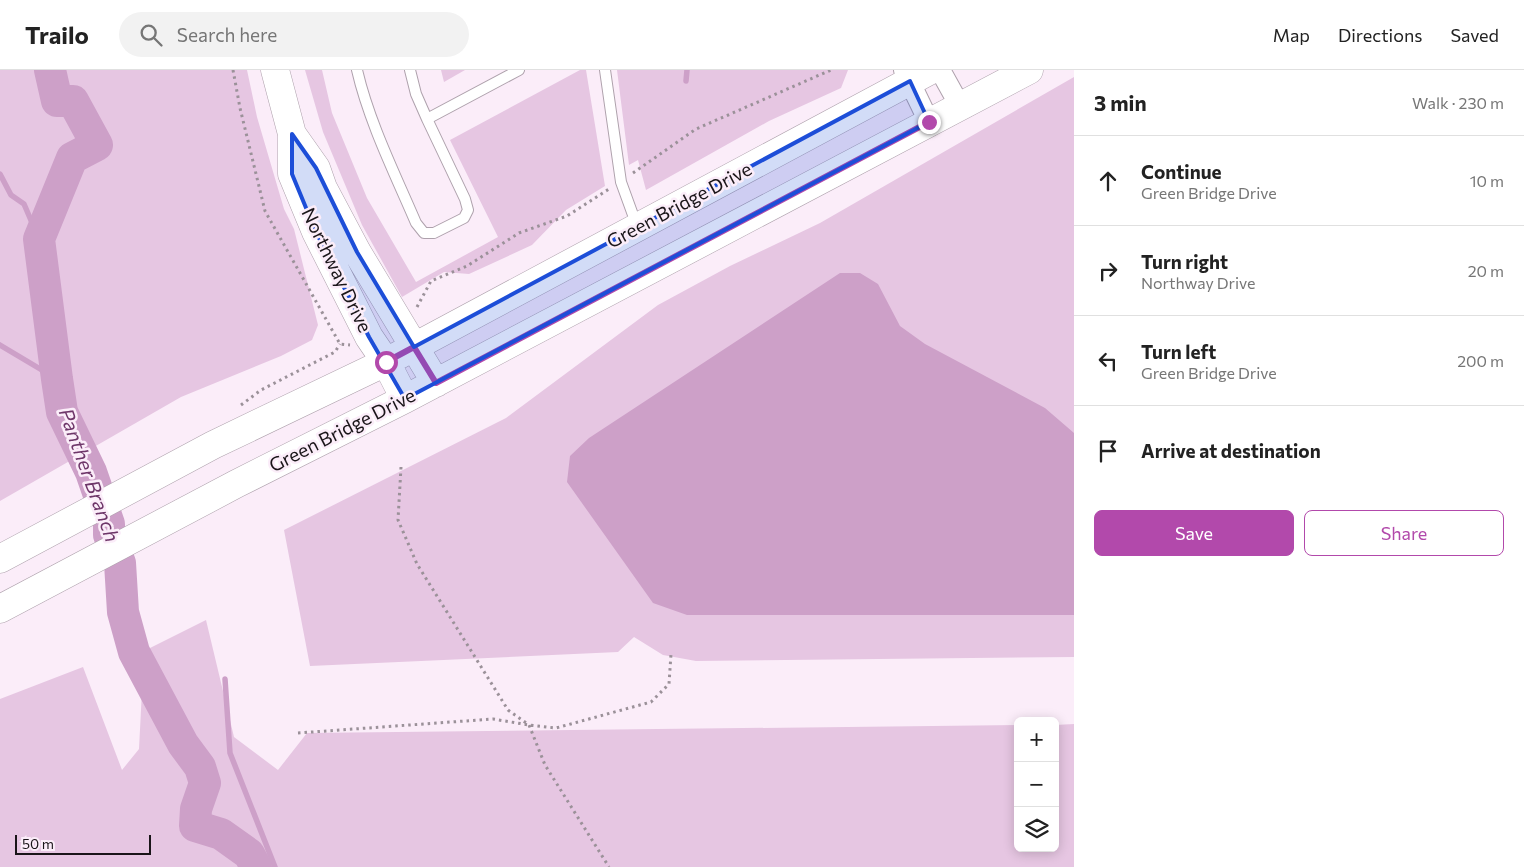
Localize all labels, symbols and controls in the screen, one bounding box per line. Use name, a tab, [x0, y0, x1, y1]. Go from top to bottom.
search box	[119, 12, 469, 57]
text: Trailo	[25, 20, 89, 49]
icon: search	[137, 21, 165, 49]
text: Search here	[177, 23, 277, 46]
text: Map	[1273, 24, 1310, 46]
text: Directions	[1338, 24, 1422, 46]
text: Saved	[1450, 24, 1499, 46]
text: 3 min	[1094, 90, 1147, 115]
text: Walk · 230 m	[1412, 93, 1504, 112]
route end	[918, 111, 941, 134]
street label: Green Bridge Drive	[602, 157, 755, 253]
text: Continue	[1141, 160, 1221, 183]
icon: ahead	[1094, 167, 1122, 195]
text: 10 m	[1470, 171, 1504, 190]
text: Green Bridge Drive	[1141, 183, 1277, 202]
street label: Northway Drive	[297, 204, 378, 336]
text: Turn right	[1141, 250, 1228, 273]
icon: right	[1094, 257, 1122, 285]
text: 20 m	[1468, 261, 1504, 280]
text: Northway Drive	[1141, 273, 1255, 292]
text: Turn left	[1141, 340, 1216, 363]
icon: left	[1094, 347, 1122, 375]
route start	[375, 351, 398, 374]
text: 200 m	[1457, 351, 1504, 370]
text: Green Bridge Drive	[1141, 363, 1277, 382]
street label: Green Bridge Drive	[265, 383, 419, 476]
water label: Panther Branch	[55, 405, 125, 545]
icon: arrive	[1094, 437, 1122, 465]
text: Arrive at destination	[1141, 439, 1321, 462]
button: Save	[1094, 510, 1294, 556]
button: Share	[1304, 510, 1504, 556]
map controls	[1014, 717, 1059, 852]
button: +	[1014, 717, 1059, 762]
button: −	[1014, 762, 1059, 807]
button: layers	[1014, 807, 1059, 852]
scale bar	[15, 832, 151, 855]
text: 50 m	[22, 835, 54, 852]

